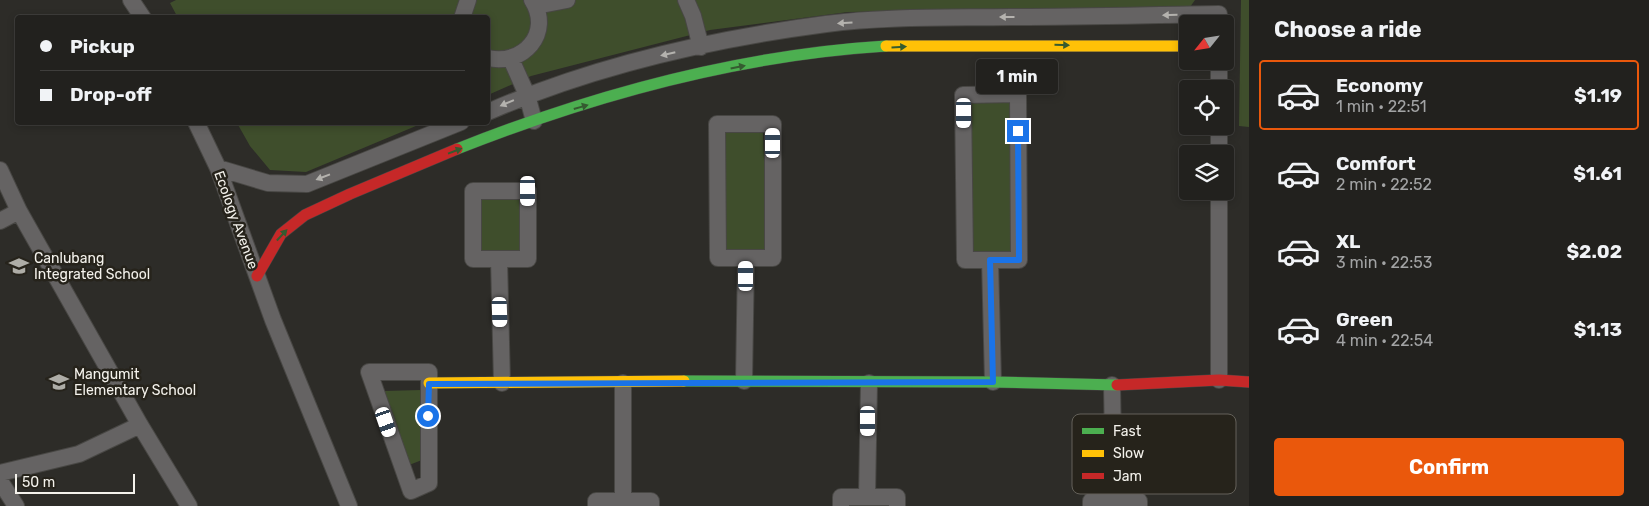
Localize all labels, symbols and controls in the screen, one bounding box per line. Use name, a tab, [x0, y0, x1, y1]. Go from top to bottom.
one-way arrow	[1162, 11, 1178, 19]
one-way arrow	[999, 13, 1015, 21]
north arrow	[1179, 15, 1234, 70]
map controls	[1179, 15, 1234, 200]
text: Choose a ride	[1274, 16, 1421, 43]
one-way arrow	[837, 19, 853, 27]
text: Pickup	[70, 35, 135, 58]
one-way arrow	[1054, 41, 1070, 49]
one-way arrow	[892, 42, 908, 50]
one-way arrow	[660, 50, 676, 58]
callout: 1 min	[977, 58, 1059, 94]
one-way arrow	[731, 63, 746, 71]
text: 1 min	[997, 67, 1037, 86]
icon: car	[1276, 73, 1321, 118]
text: Economy	[1336, 74, 1423, 97]
button: locate	[1179, 80, 1234, 135]
text: Drop-off	[70, 83, 152, 106]
text: $1.19	[1574, 84, 1622, 107]
text: 1 min · 22:51	[1336, 97, 1427, 116]
car	[956, 98, 971, 128]
one-way arrow	[500, 100, 514, 108]
one-way arrow	[573, 102, 588, 110]
route end	[1007, 120, 1029, 142]
car	[765, 128, 780, 158]
button: layers	[1179, 145, 1234, 200]
one-way arrow	[448, 147, 463, 155]
icon: car	[1276, 151, 1321, 196]
text: Comfort	[1336, 152, 1416, 175]
text: $1.61	[1573, 162, 1622, 185]
street label: Ecology Avenue	[210, 169, 262, 272]
one-way arrow	[316, 174, 330, 182]
text: 2 min · 22:52	[1336, 175, 1432, 194]
car	[520, 176, 535, 206]
one-way arrow	[276, 229, 288, 241]
icon: car	[1276, 229, 1321, 274]
text: XL	[1336, 230, 1360, 253]
text: $2.02	[1566, 240, 1622, 263]
place label: Canlubang Integrated School	[34, 250, 150, 283]
text: 3 min · 22:53	[1336, 253, 1432, 272]
school or university icon: Canlubang Integrated School	[8, 255, 30, 277]
car	[738, 261, 753, 291]
car	[491, 297, 508, 327]
icon: car	[1276, 307, 1321, 352]
text: Green	[1336, 308, 1393, 331]
text: $1.13	[1574, 318, 1622, 341]
text: 4 min · 22:54	[1336, 331, 1433, 350]
place label: Mangumit Elementary School	[74, 366, 196, 399]
school or university icon: Mangumit Elementary School	[48, 371, 70, 393]
car	[374, 405, 397, 439]
route start	[417, 405, 439, 427]
car	[860, 406, 875, 436]
legend	[1072, 414, 1236, 494]
text: Fast	[1113, 423, 1142, 440]
button: Confirm	[1274, 438, 1624, 496]
text: Slow	[1113, 445, 1144, 462]
text: Jam	[1113, 468, 1142, 485]
scale bar	[15, 471, 135, 494]
text: 50 m	[22, 474, 55, 491]

